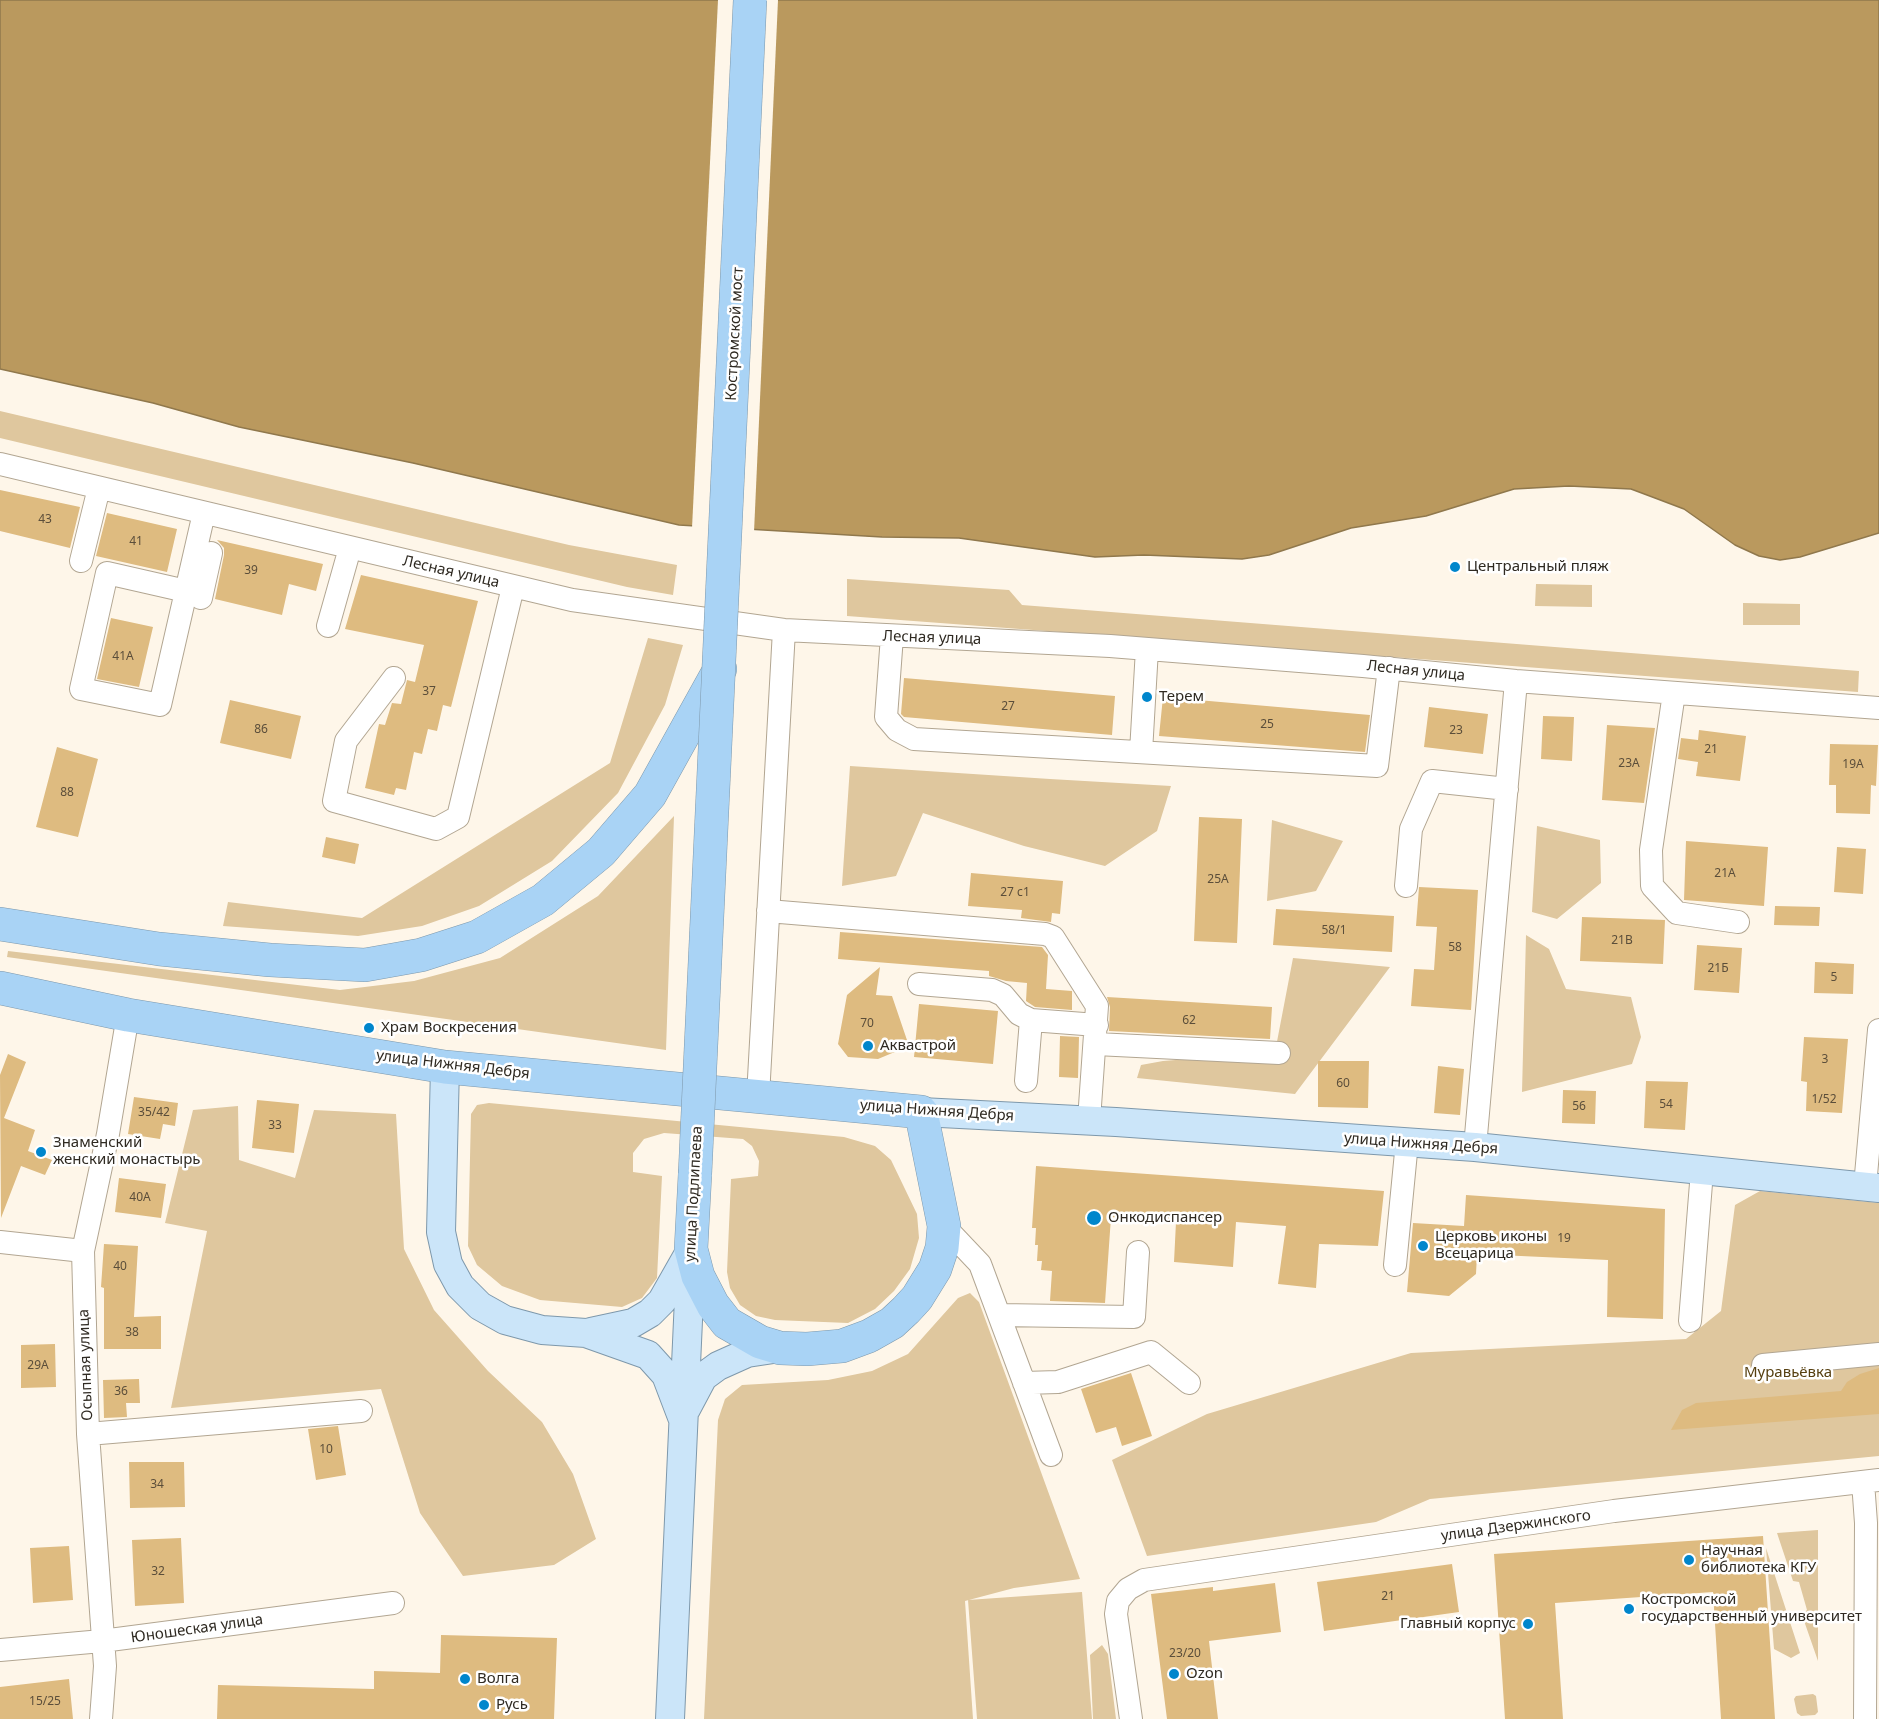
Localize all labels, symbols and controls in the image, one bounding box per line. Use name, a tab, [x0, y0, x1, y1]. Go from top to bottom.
street label: Костромской мост	[723, 267, 747, 401]
house number: 43	[38, 513, 52, 527]
house number: 41	[129, 535, 143, 549]
street label: Лесная улица	[401, 552, 501, 592]
place label: Центральный пляж	[1467, 558, 1609, 576]
marker: Центральный пляж	[1448, 560, 1462, 574]
house number: 39	[244, 564, 258, 578]
street label: Лесная улица	[882, 627, 982, 649]
house number: 41А	[112, 650, 134, 664]
street label: Лесная улица	[1366, 657, 1466, 685]
house number: 37	[422, 685, 436, 699]
place label: Терем	[1159, 688, 1204, 706]
marker: Терем	[1140, 690, 1154, 704]
house number: 27	[1001, 700, 1015, 714]
house number: 25	[1260, 718, 1274, 732]
house number: 86	[254, 723, 268, 737]
house number: 23	[1449, 724, 1463, 738]
house number: 21	[1704, 743, 1718, 757]
house number: 23А	[1618, 757, 1640, 771]
house number: 19А	[1842, 758, 1864, 772]
house number: 88	[60, 786, 74, 800]
house number: 21А	[1714, 867, 1736, 881]
house number: 25А	[1207, 873, 1229, 887]
house number: 27 с1	[1000, 886, 1030, 900]
house number: 58/1	[1321, 924, 1347, 938]
house number: 21В	[1611, 934, 1633, 948]
house number: 58	[1448, 941, 1462, 955]
house number: 21Б	[1707, 962, 1729, 976]
house number: 5	[1831, 971, 1837, 985]
house number: 62	[1182, 1014, 1196, 1028]
house number: 70	[860, 1017, 874, 1031]
place label: Храм Воскресения	[381, 1019, 517, 1037]
marker: Храм Воскресения	[362, 1021, 376, 1035]
place label: Аквастрой	[880, 1037, 956, 1055]
marker: Аквастрой	[861, 1039, 875, 1053]
street label: улица Нижняя Дебря	[375, 1047, 531, 1083]
house number: 3	[1822, 1053, 1828, 1067]
house number: 60	[1336, 1077, 1350, 1091]
house number: 1/52	[1811, 1093, 1837, 1107]
street label: улица Нижняя Дебря	[859, 1097, 1015, 1125]
house number: 54	[1659, 1098, 1673, 1112]
house number: 56	[1572, 1100, 1586, 1114]
house number: 35/42	[138, 1106, 170, 1120]
house number: 33	[268, 1119, 282, 1133]
street label: улица Подлипаева	[681, 1125, 707, 1263]
street label: улица Нижняя Дебря	[1343, 1130, 1499, 1158]
place label: Знаменский женский монастырь	[53, 1134, 200, 1169]
marker: Знаменский женский монастырь	[34, 1145, 48, 1159]
house number: 40А	[129, 1191, 151, 1205]
marker: Онкодиспансер	[1085, 1209, 1103, 1227]
place label: Онкодиспансер	[1108, 1209, 1222, 1227]
place label: Церковь иконы Всецарица	[1435, 1228, 1547, 1263]
house number: 19	[1557, 1232, 1571, 1246]
marker: Церковь иконы Всецарица	[1416, 1239, 1430, 1253]
house number: 40	[113, 1260, 127, 1274]
street label: Осыпная улица	[75, 1309, 97, 1421]
house number: 38	[125, 1326, 139, 1340]
house number: 29А	[27, 1359, 49, 1373]
park label: Муравьёвка	[1744, 1364, 1832, 1382]
house number: 36	[114, 1385, 128, 1399]
house number: 10	[319, 1443, 333, 1457]
house number: 34	[150, 1478, 164, 1492]
street label: улица Дзержинского	[1440, 1507, 1592, 1545]
place label: Научная библиотека КГУ	[1701, 1542, 1816, 1577]
marker: Научная библиотека КГУ	[1682, 1553, 1696, 1567]
house number: 32	[151, 1565, 165, 1579]
house number: 21	[1381, 1590, 1395, 1604]
place label: Костромской государственный университет	[1641, 1591, 1862, 1626]
marker: Костромской государственный университет	[1622, 1602, 1636, 1616]
street label: Юношеская улица	[130, 1611, 264, 1647]
place label: Главный корпус	[1400, 1615, 1516, 1633]
marker: Главный корпус	[1521, 1617, 1535, 1631]
house number: 23/20	[1169, 1647, 1201, 1661]
place label: Ozon	[1186, 1665, 1223, 1683]
marker: Ozon	[1167, 1667, 1181, 1681]
place label: Волга	[477, 1670, 519, 1688]
marker: Волга	[458, 1672, 472, 1686]
house number: 15/25	[29, 1695, 61, 1709]
place label: Русь	[496, 1696, 528, 1714]
marker: Русь	[477, 1698, 491, 1712]

